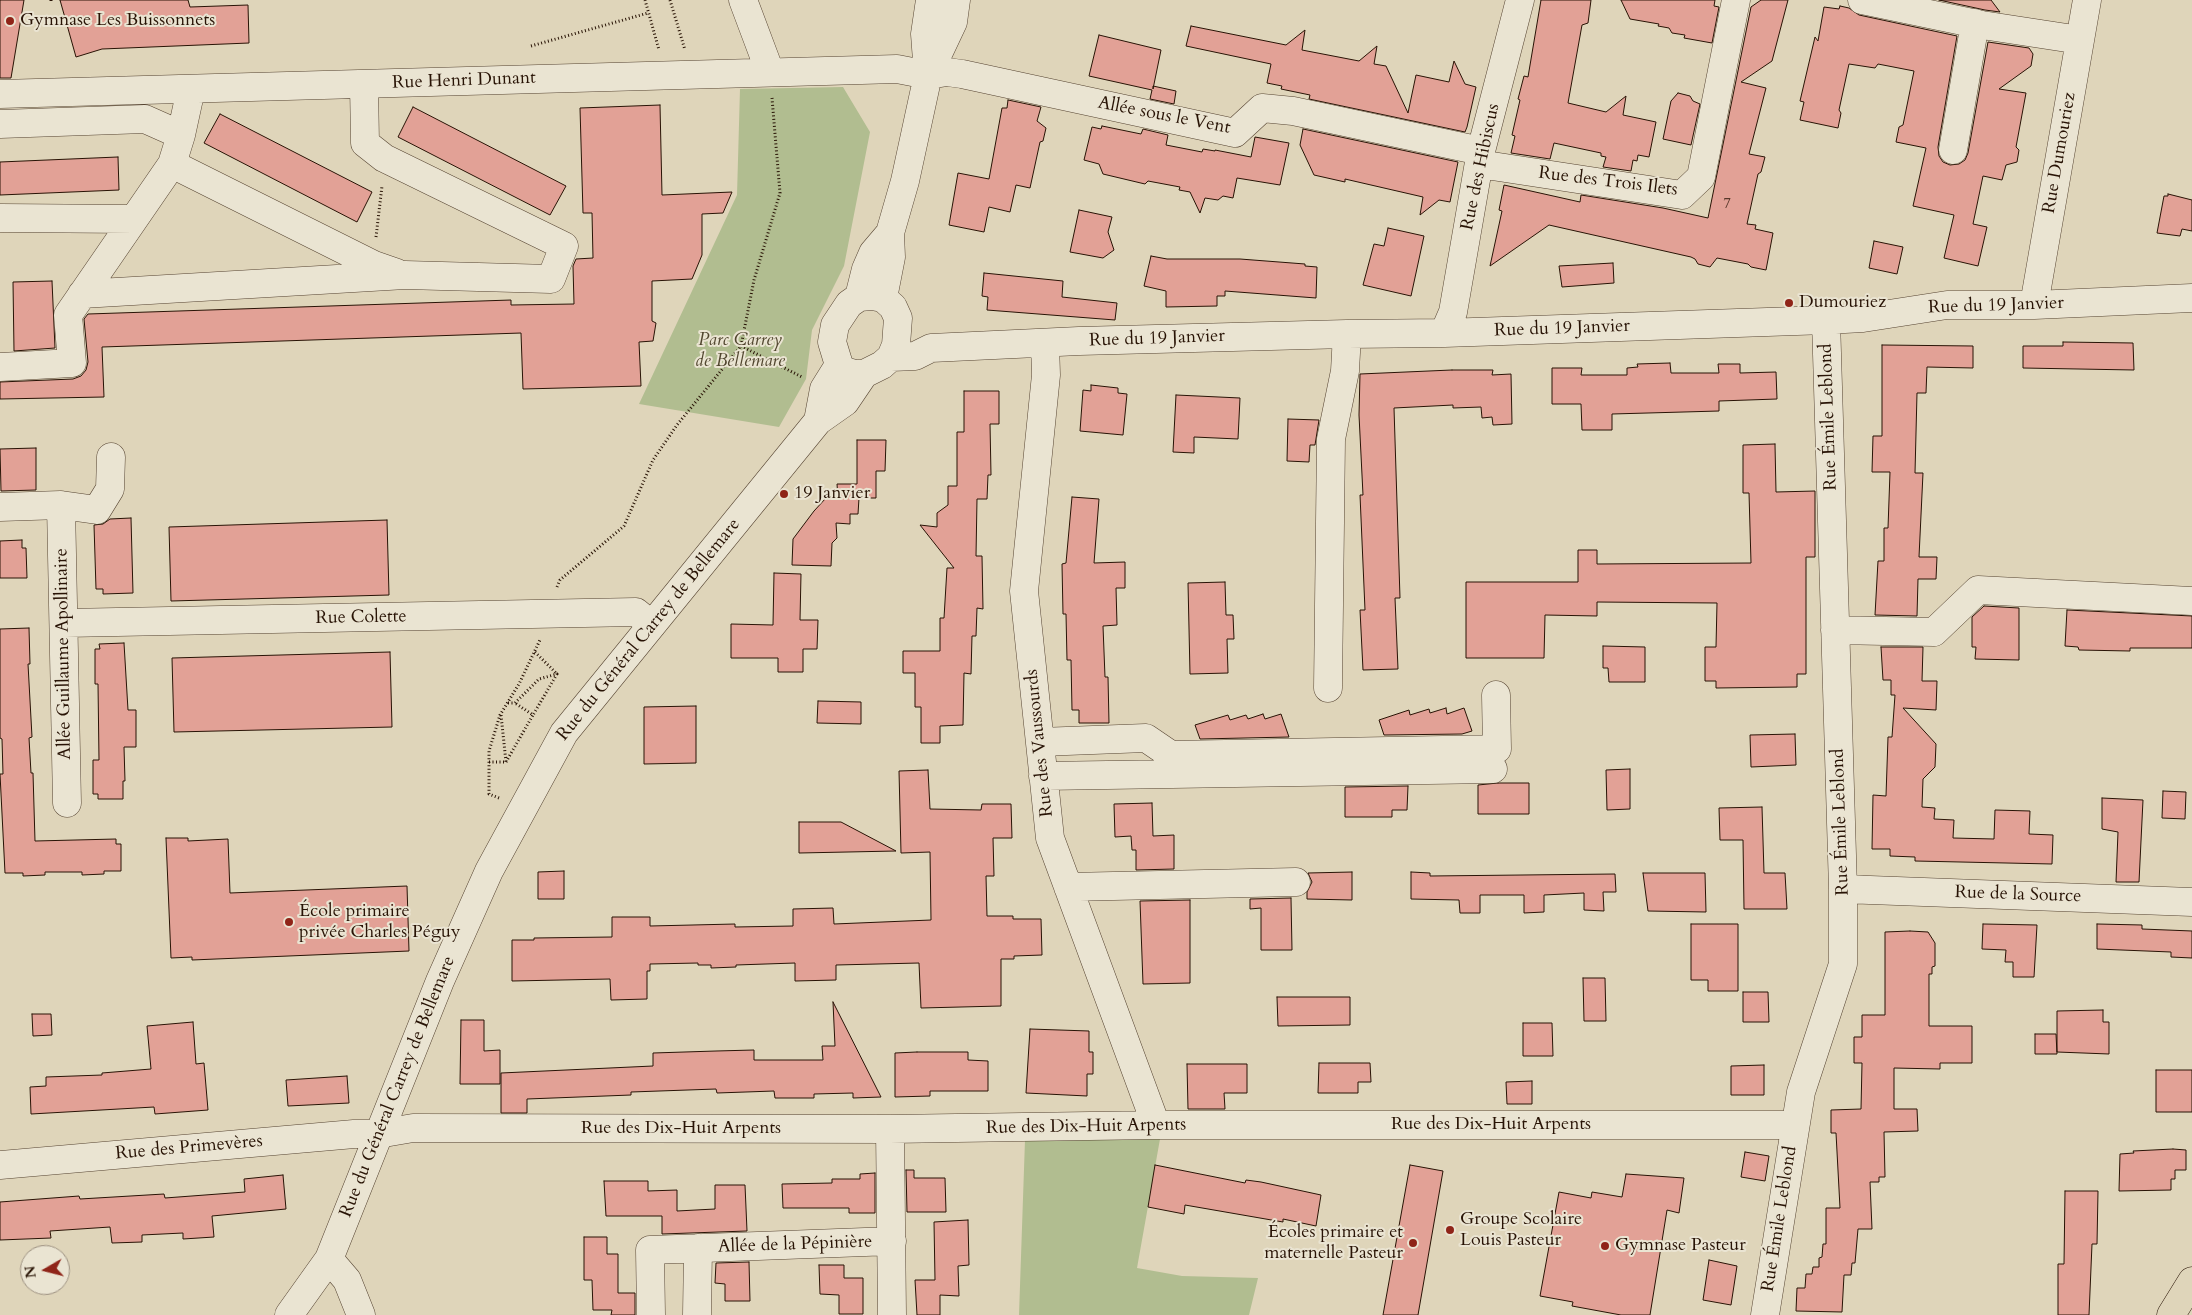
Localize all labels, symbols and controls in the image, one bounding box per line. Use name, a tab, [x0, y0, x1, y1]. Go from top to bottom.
place label: Gymnase Les Buissonnets	[20, 10, 215, 32]
marker: Gymnase Les Buissonnets	[4, 15, 16, 27]
street label: Rue Henri Dunant	[392, 68, 536, 94]
street label: Rue Dumouriez	[2039, 91, 2081, 215]
street label: Allée sous le Vent	[1096, 93, 1232, 139]
street label: Rue des Hibiscus	[1457, 102, 1505, 232]
street label: Rue des Trois Ilets	[1537, 163, 1679, 201]
house number: 7	[1723, 196, 1731, 214]
place label: Dumouriez	[1799, 292, 1886, 314]
street label: Rue du 19 Janvier	[1928, 293, 2064, 319]
marker: Dumouriez	[1783, 297, 1795, 309]
street label: Rue du 19 Janvier	[1494, 316, 1630, 342]
street label: Rue du 19 Janvier	[1089, 326, 1225, 352]
park label: Parc Carrey de Bellemare	[695, 330, 785, 372]
street label: Rue Émile Leblond	[1816, 343, 1842, 491]
place label: 19 Janvier	[794, 483, 870, 505]
marker: 19 Janvier	[778, 488, 790, 500]
street label: Rue du Général Carrey de Bellemare	[553, 515, 745, 745]
street label: Allée Guillaume Apollinaire	[51, 548, 77, 760]
street label: Rue Colette	[315, 606, 407, 630]
street label: Rue des Vaussourds	[1021, 668, 1059, 818]
street label: Rue Émile Leblond	[1828, 748, 1854, 896]
street label: Rue de la Source	[1954, 882, 2082, 908]
place label: École primaire privée Charles Péguy	[299, 901, 460, 944]
marker: École primaire privée Charles Péguy	[283, 916, 295, 928]
street label: Rue du Général Carrey de Bellemare	[336, 953, 460, 1221]
street label: Rue des Dix-Huit Arpents	[986, 1114, 1186, 1140]
street label: Rue des Dix-Huit Arpents	[1391, 1114, 1591, 1136]
street label: Rue des Dix-Huit Arpents	[581, 1118, 781, 1140]
street label: Rue des Primevères	[115, 1131, 263, 1165]
street label: Rue Émile Leblond	[1758, 1145, 1802, 1293]
place label: Groupe Scolaire Louis Pasteur	[1460, 1209, 1582, 1252]
place label: Écoles primaire et maternelle Pasteur	[1264, 1222, 1403, 1264]
marker: Groupe Scolaire Louis Pasteur	[1444, 1224, 1456, 1236]
street label: Allée de la Pépinière	[717, 1232, 873, 1258]
place label: Gymnase Pasteur	[1615, 1235, 1746, 1257]
marker: Écoles primaire et maternelle Pasteur	[1407, 1237, 1419, 1249]
marker: Gymnase Pasteur	[1599, 1240, 1611, 1252]
north arrow	[20, 1245, 70, 1295]
text: N	[20, 1265, 41, 1279]

